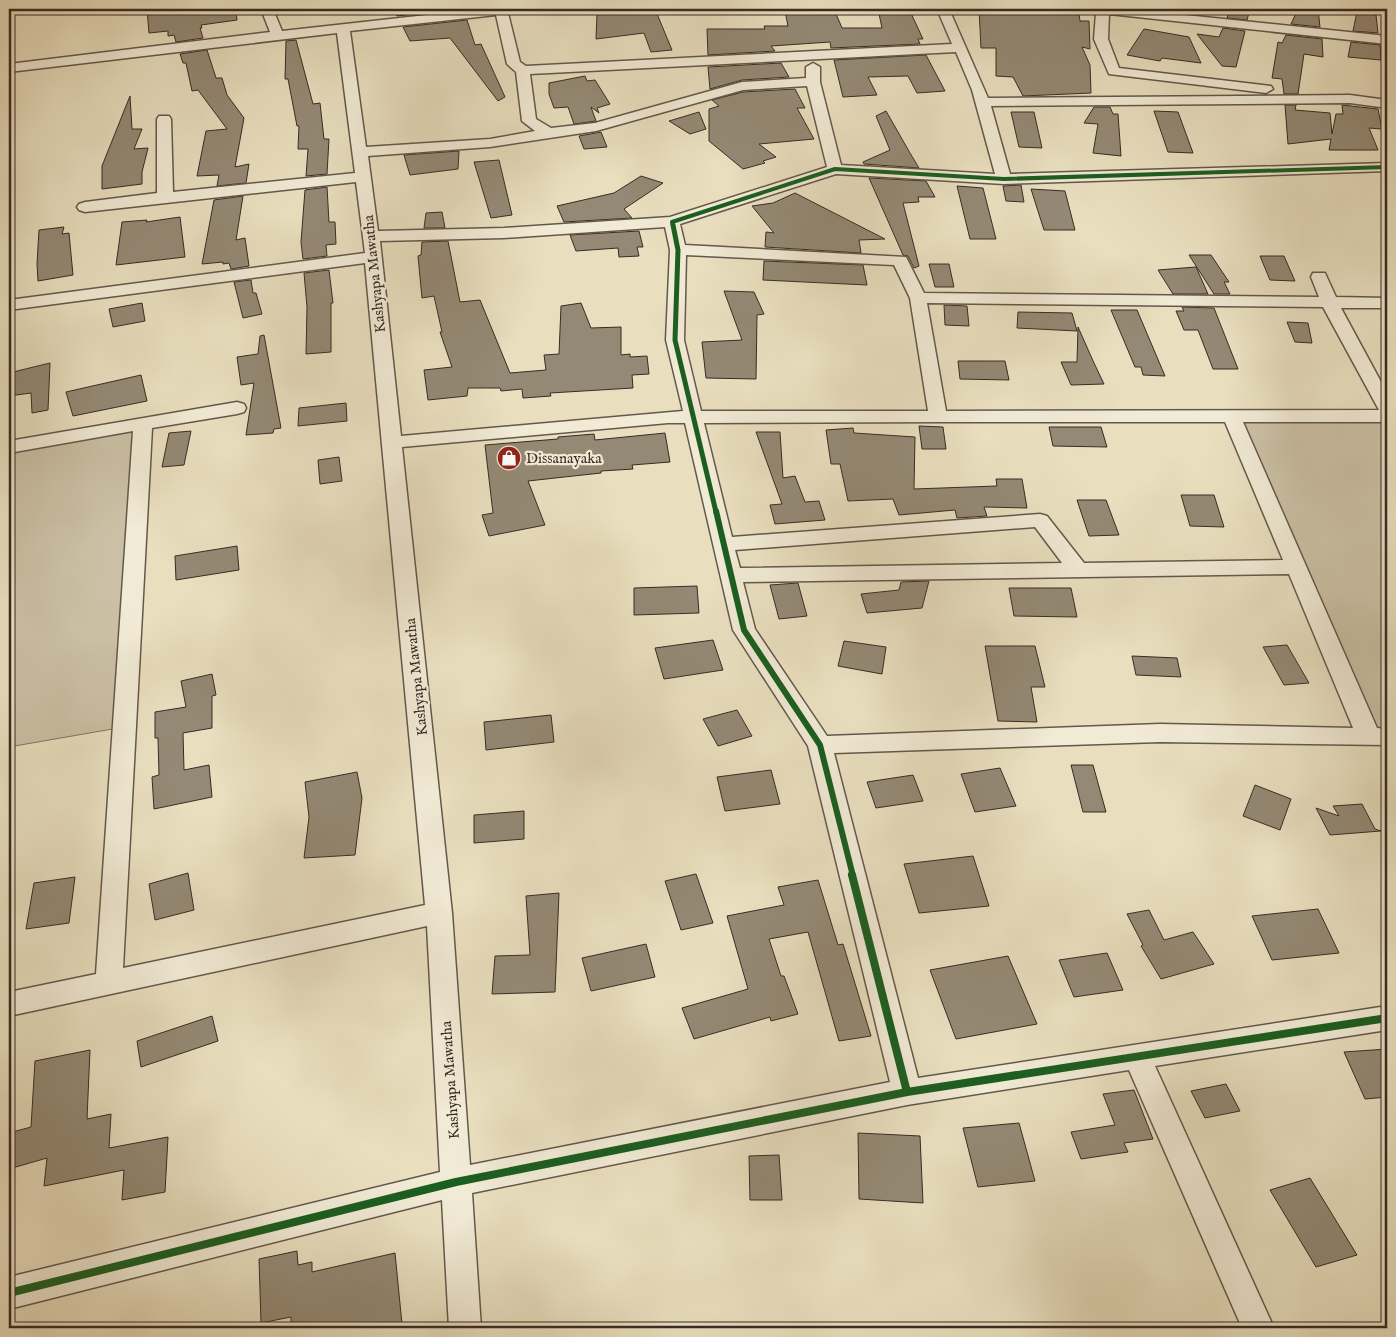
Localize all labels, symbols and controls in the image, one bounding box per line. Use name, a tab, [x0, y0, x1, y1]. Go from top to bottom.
street label: Kashyapa Mawatha	[359, 214, 390, 334]
shop icon: Dissanayaka	[496, 445, 522, 471]
place label: Dissanayaka	[526, 449, 602, 468]
street label: Kashyapa Mawatha	[401, 617, 432, 737]
street label: Kashyapa Mawatha	[437, 1020, 464, 1140]

